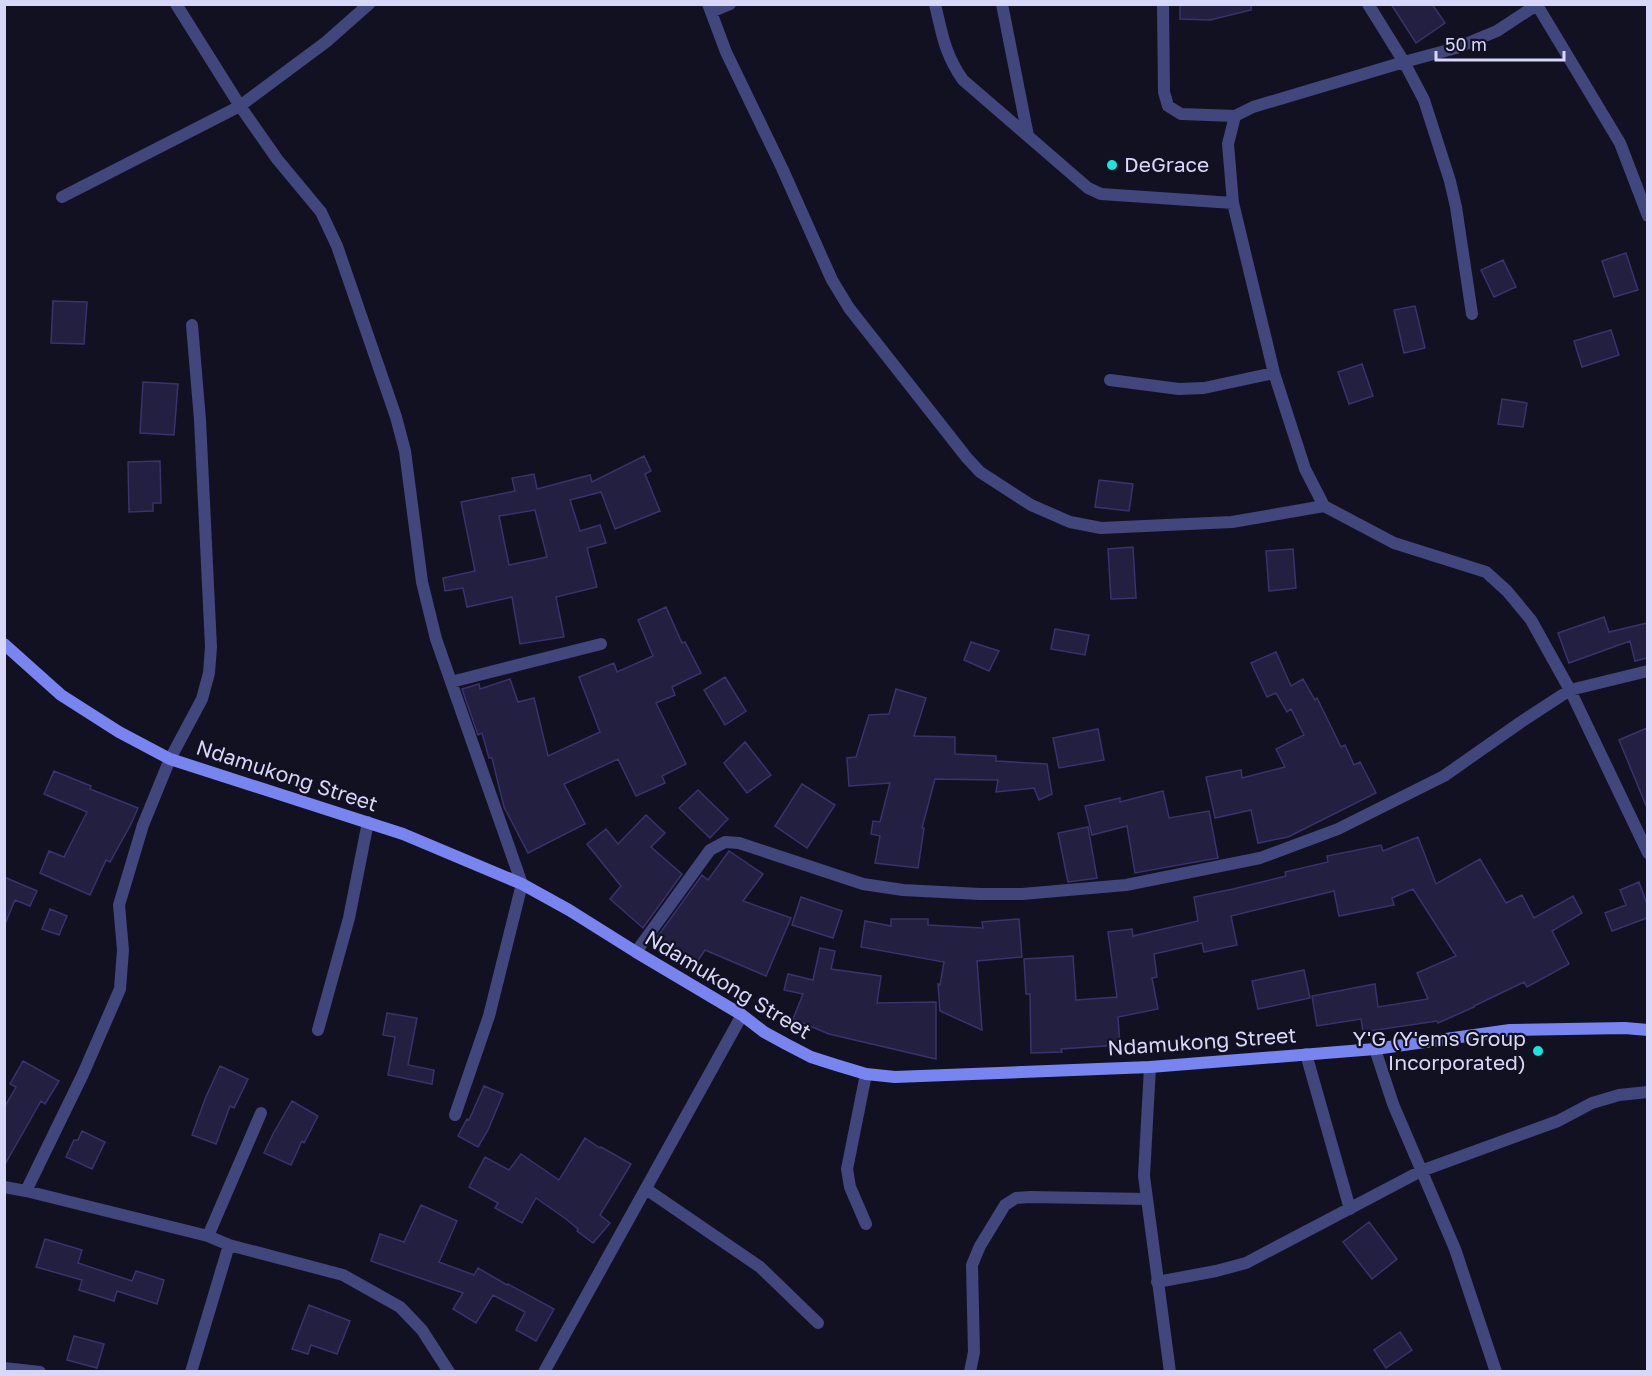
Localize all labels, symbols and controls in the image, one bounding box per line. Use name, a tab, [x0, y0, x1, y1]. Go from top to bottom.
scale bar	[1436, 24, 1564, 62]
text: 50 m	[1445, 33, 1487, 55]
place label: DeGrace	[1124, 151, 1209, 177]
marker: DeGrace	[1105, 158, 1119, 172]
street label: Ndamukong Street	[193, 733, 381, 817]
street label: Ndamukong Street	[641, 924, 816, 1044]
street label: Ndamukong Street	[1107, 1021, 1297, 1061]
place label: Y'G (Y'ems Group Incorporated)	[1353, 1025, 1526, 1075]
marker: Y'G (Y'ems Group Incorporated)	[1531, 1044, 1545, 1058]

